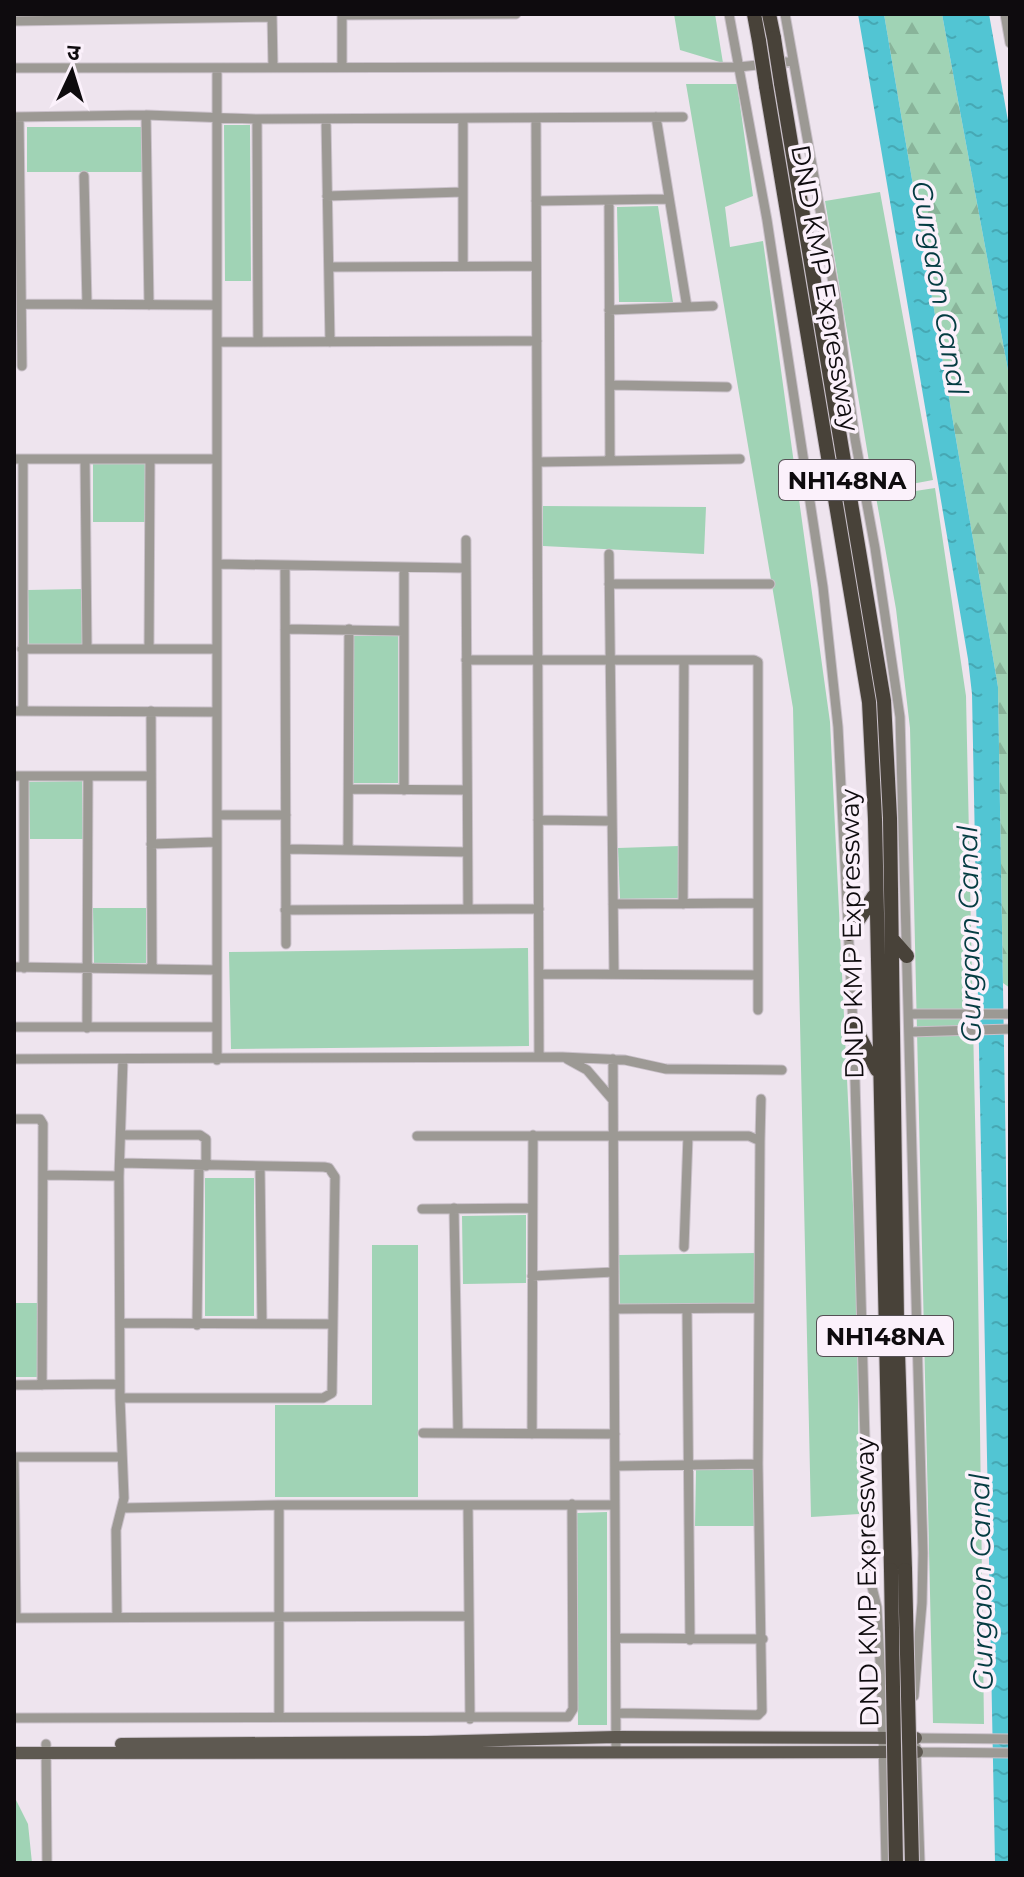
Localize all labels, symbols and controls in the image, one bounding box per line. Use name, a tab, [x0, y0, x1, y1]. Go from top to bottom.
north arrow	[32, 32, 112, 112]
text: उ	[66, 39, 82, 67]
street label: DND KMP Expressway	[784, 142, 866, 435]
water label: Gurgaon Canal	[904, 178, 976, 398]
road number: NH148NA	[779, 460, 915, 500]
street label: DND KMP Expressway	[833, 788, 871, 1079]
water label: Gurgaon Canal	[950, 825, 988, 1043]
road number: NH148NA	[817, 1316, 953, 1356]
street label: DND KMP Expressway	[848, 1436, 886, 1727]
water label: Gurgaon Canal	[962, 1473, 1000, 1691]

